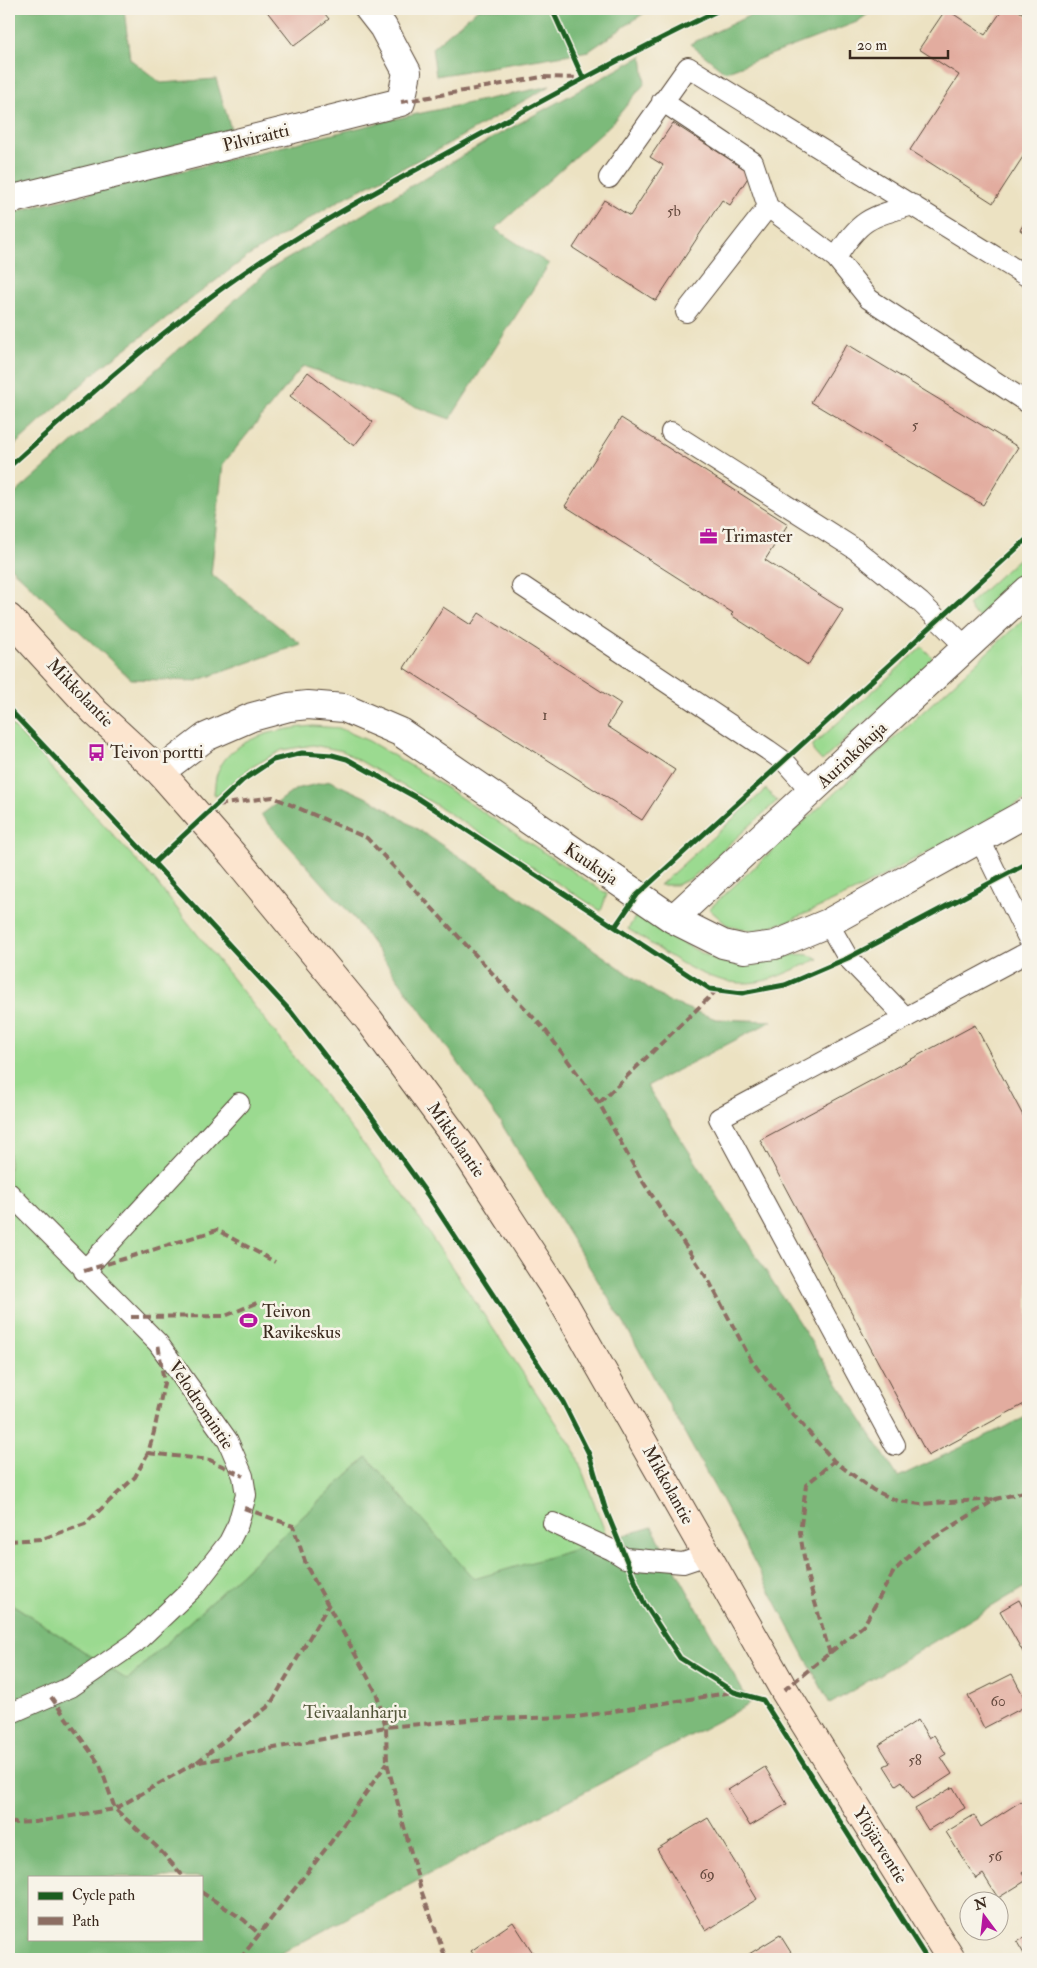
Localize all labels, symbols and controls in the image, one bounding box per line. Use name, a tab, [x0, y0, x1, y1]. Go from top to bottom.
scale bar	[850, 28, 947, 60]
text: 20 m	[857, 36, 887, 55]
street label: Pilviraitti	[220, 119, 292, 157]
house number: 5b	[667, 202, 681, 221]
house number: 5	[912, 416, 919, 435]
place label: Trimaster	[722, 525, 793, 548]
office icon: Trimaster	[698, 526, 718, 546]
street label: Mikkolantie	[42, 654, 119, 733]
house number: 1	[542, 706, 548, 725]
street label: Aurinkokuja	[811, 716, 892, 794]
place label: Teivon portti	[110, 741, 204, 764]
bus stop icon: Teivon portti	[86, 742, 106, 762]
street label: Kuukuja	[560, 838, 623, 891]
street label: Mikkolantie	[422, 1098, 491, 1183]
place label: Teivon Ravikeskus	[262, 1300, 341, 1344]
sports icon: Teivon Ravikeskus	[238, 1311, 258, 1331]
street label: Velodromintie	[163, 1356, 239, 1454]
street label: Mikkolantie	[637, 1441, 699, 1529]
house number: 60	[990, 1692, 1006, 1711]
park label: Teivaalanharju	[303, 1701, 407, 1724]
house number: 58	[908, 1751, 922, 1770]
street label: Ylöjärventie	[847, 1802, 913, 1888]
house number: 56	[988, 1847, 1003, 1866]
house number: 69	[699, 1865, 715, 1884]
legend	[28, 1876, 202, 1940]
text: Cycle path	[72, 1886, 135, 1906]
north arrow	[960, 1890, 1010, 1940]
text: N	[972, 1894, 989, 1914]
text: Path	[72, 1912, 99, 1931]

